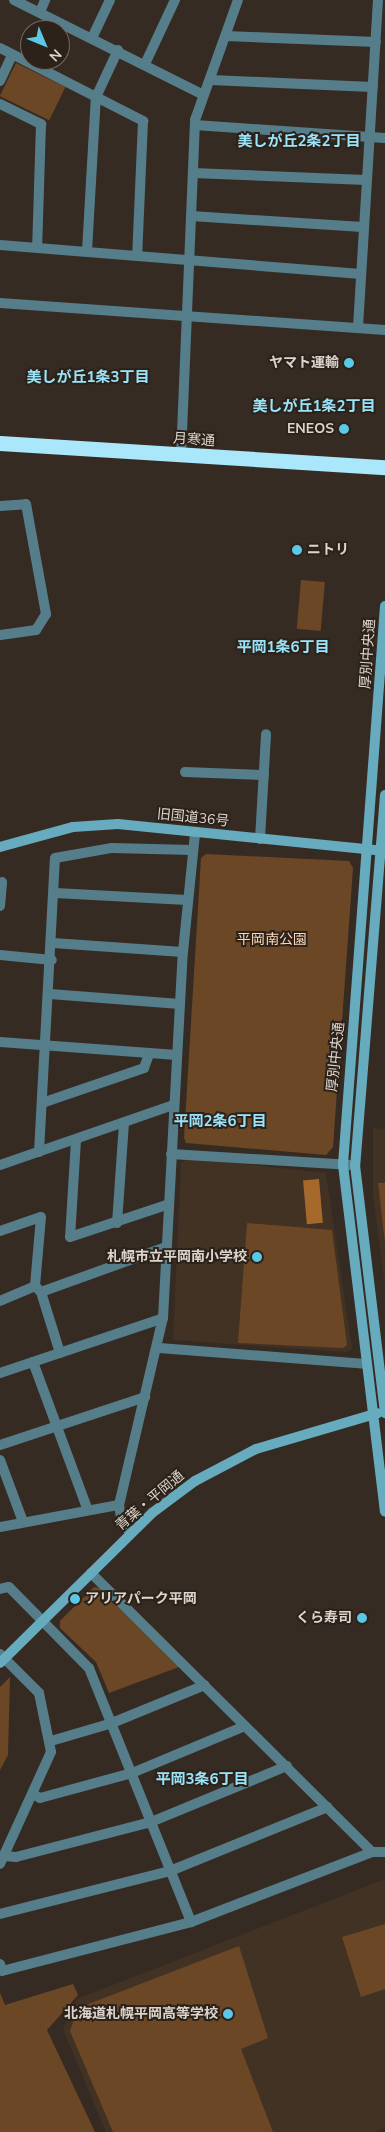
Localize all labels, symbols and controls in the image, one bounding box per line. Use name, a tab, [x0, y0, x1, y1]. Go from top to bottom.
north arrow	[20, 20, 70, 70]
text: N	[45, 45, 66, 66]
district label: 美しが丘2条2丁目	[238, 133, 360, 151]
place label: ヤマト運輸	[269, 355, 339, 371]
marker: ヤマト運輸	[343, 357, 355, 369]
district label: 美しが丘1条3丁目	[27, 369, 149, 387]
district label: 美しが丘1条2丁目	[253, 398, 375, 416]
place label: ENEOS	[287, 421, 334, 437]
marker: ENEOS	[338, 423, 350, 435]
street label: 月寒通	[172, 430, 216, 450]
place label: ニトリ	[307, 542, 349, 558]
marker: ニトリ	[291, 544, 303, 556]
street label: 厚別中央通	[357, 618, 379, 690]
district label: 平岡1条6丁目	[237, 639, 329, 657]
street label: 旧国道36号	[156, 806, 230, 830]
park label: 平岡南公園	[237, 932, 307, 948]
street label: 厚別中央通	[324, 1021, 348, 1093]
district label: 平岡2条6丁目	[174, 1113, 266, 1131]
place label: 札幌市立平岡南小学校	[107, 1249, 247, 1265]
marker: 札幌市立平岡南小学校	[251, 1251, 263, 1263]
street label: 青葉・平岡通	[112, 1468, 188, 1534]
place label: アリアパーク平岡	[85, 1591, 197, 1607]
marker: アリアパーク平岡	[69, 1593, 81, 1605]
place label: くら寿司	[296, 1610, 352, 1626]
marker: くら寿司	[356, 1612, 368, 1624]
district label: 平岡3条6丁目	[156, 1771, 248, 1789]
place label: 北海道札幌平岡高等学校	[64, 2006, 218, 2022]
marker: 北海道札幌平岡高等学校	[222, 2008, 234, 2020]

